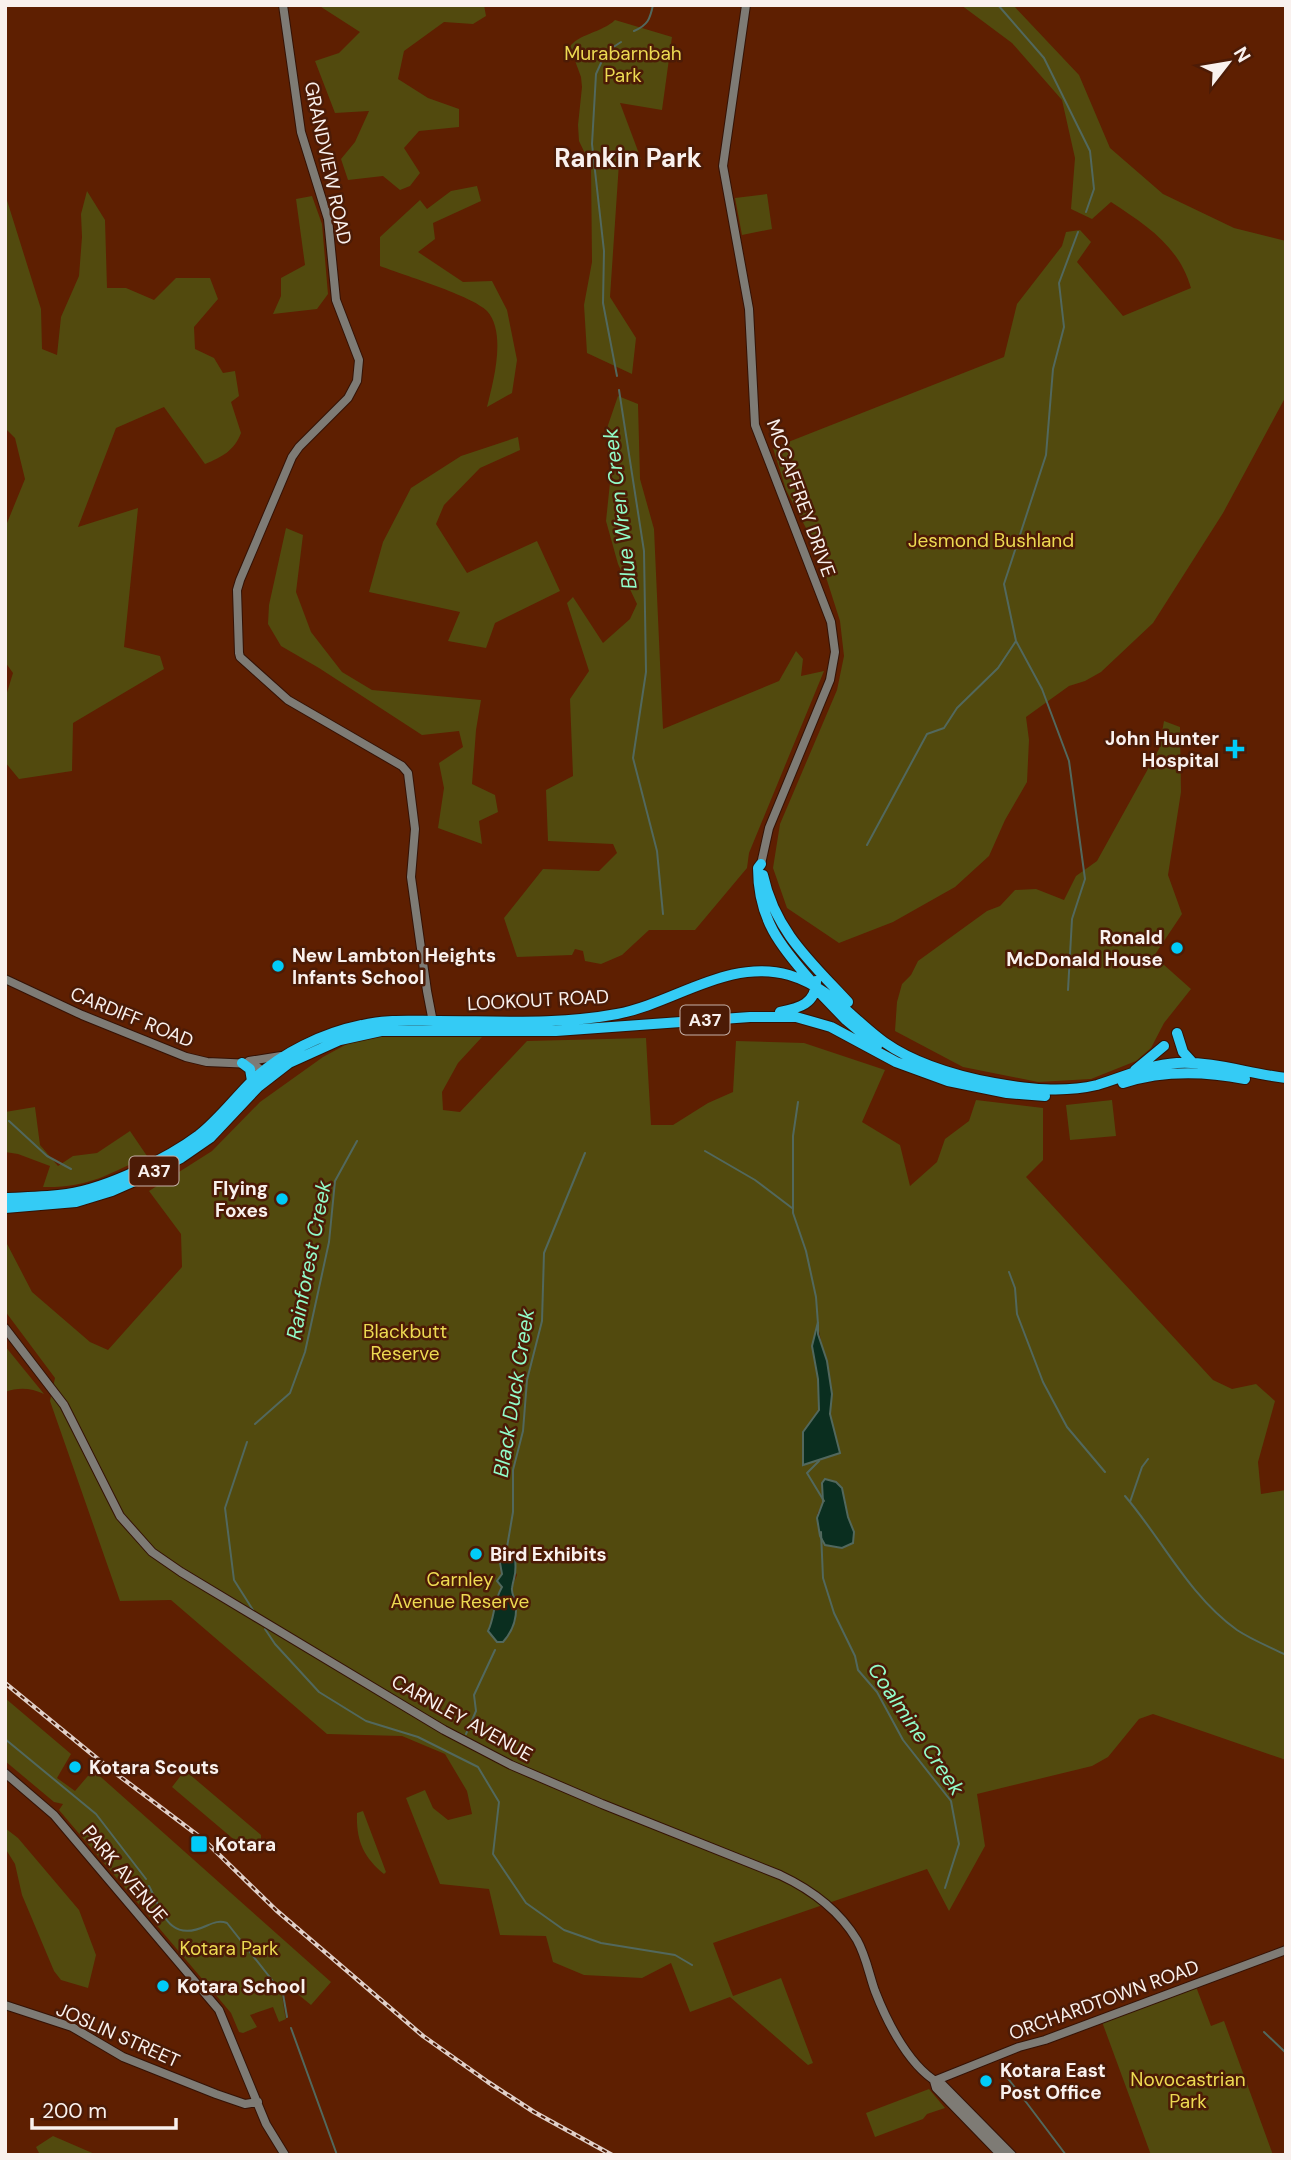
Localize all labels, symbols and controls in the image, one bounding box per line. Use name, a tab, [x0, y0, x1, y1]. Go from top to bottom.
north arrow	[1193, 28, 1263, 98]
park label: Murabarnbah Park	[564, 41, 682, 88]
text: N	[1228, 42, 1256, 67]
street label: GRANDVIEW ROAD	[299, 79, 357, 247]
district label: Rankin Park	[554, 141, 702, 175]
street label: MCCAFFREY DRIVE	[761, 416, 841, 580]
water label: Blue Wren Creek	[596, 427, 644, 591]
park label: Jesmond Bushland	[908, 528, 1074, 553]
place label: John Hunter Hospital	[1105, 726, 1219, 773]
marker: John Hunter Hospital	[1225, 739, 1245, 759]
place label: Ronald McDonald House	[1006, 925, 1163, 972]
marker: Ronald McDonald House	[1169, 940, 1185, 956]
place label: New Lambton Heights Infants School	[292, 943, 496, 990]
marker: New Lambton Heights Infants School	[270, 958, 286, 974]
street label: CARDIFF ROAD	[67, 981, 197, 1053]
street label: LOOKOUT ROAD	[466, 984, 610, 1016]
road number: A37	[680, 1006, 730, 1035]
road number: A37	[130, 1156, 178, 1186]
place label: Flying Foxes	[213, 1176, 268, 1223]
water label: Rainforest Creek	[280, 1178, 338, 1342]
marker: Flying Foxes	[274, 1191, 290, 1207]
water label: Black Duck Creek	[487, 1306, 541, 1479]
park label: Blackbutt Reserve	[363, 1319, 447, 1366]
place label: Bird Exhibits	[490, 1542, 607, 1567]
marker: Bird Exhibits	[468, 1546, 484, 1562]
park label: Carnley Avenue Reserve	[391, 1567, 529, 1614]
water label: Coalmine Creek	[861, 1657, 971, 1801]
street label: CARNLEY AVENUE	[387, 1669, 537, 1767]
place label: Kotara Scouts	[89, 1755, 219, 1780]
marker: Kotara Scouts	[67, 1759, 83, 1775]
street label: PARK AVENUE	[77, 1820, 173, 1928]
place label: Kotara	[215, 1832, 276, 1857]
marker: Kotara	[189, 1834, 209, 1854]
park label: Kotara Park	[179, 1936, 279, 1961]
street label: ORCHARDTOWN ROAD	[1006, 1954, 1202, 2046]
place label: Kotara School	[177, 1974, 306, 1999]
marker: Kotara School	[155, 1978, 171, 1994]
street label: JOSLIN STREET	[52, 1997, 184, 2074]
place label: Kotara East Post Office	[1000, 2058, 1106, 2105]
park label: Novocastrian Park	[1130, 2067, 1246, 2114]
marker: Kotara East Post Office	[978, 2073, 994, 2089]
scale bar	[32, 2086, 175, 2130]
text: 200 m	[42, 2097, 107, 2125]

